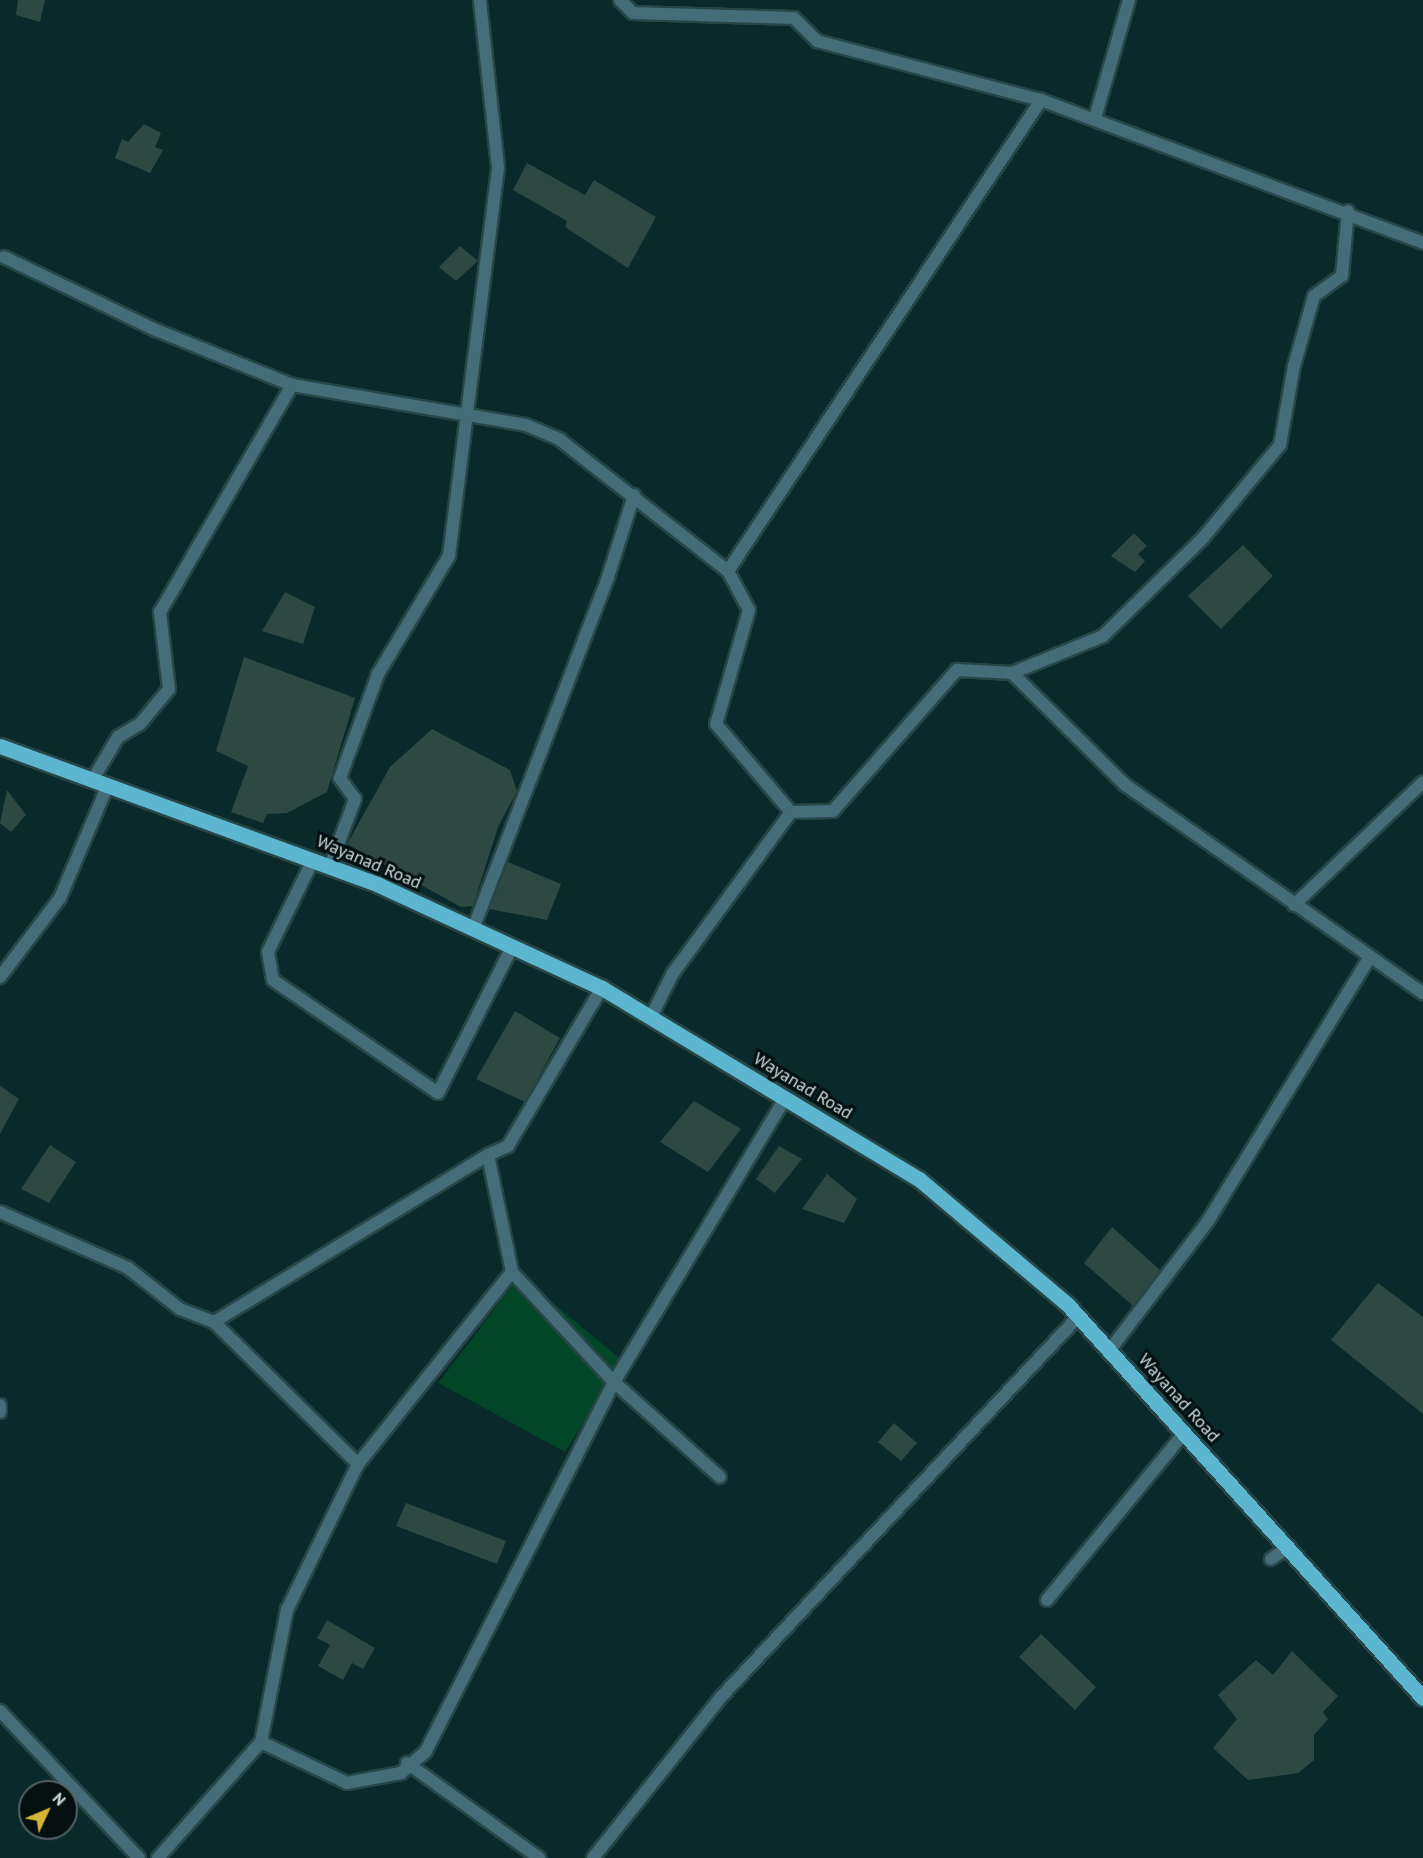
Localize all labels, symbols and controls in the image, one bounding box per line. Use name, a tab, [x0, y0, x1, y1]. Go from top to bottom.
street label: Wayanad Road	[313, 830, 425, 894]
street label: Wayanad Road	[750, 1048, 856, 1124]
street label: Wayanad Road	[1134, 1349, 1224, 1447]
north arrow	[18, 1780, 78, 1840]
text: N	[49, 1788, 70, 1810]

